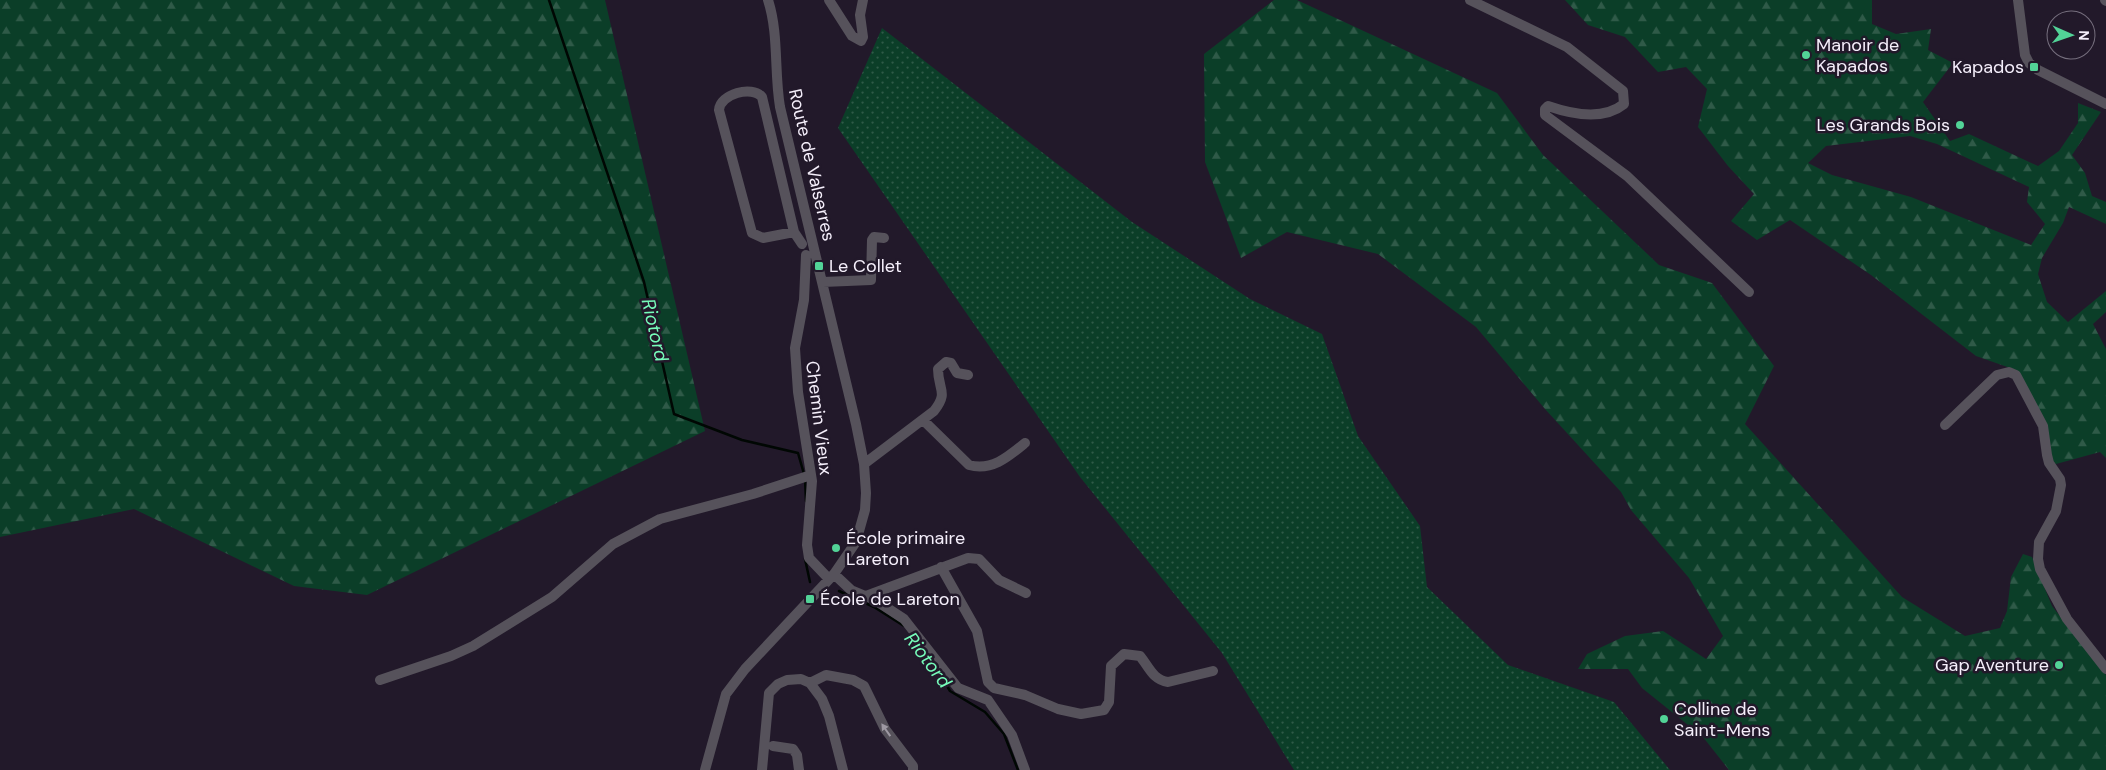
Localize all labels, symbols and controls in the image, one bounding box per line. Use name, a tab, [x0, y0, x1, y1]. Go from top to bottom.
north arrow	[2046, 10, 2096, 60]
text: N	[2075, 30, 2093, 41]
place label: Manoir de Kapados	[1816, 33, 1899, 78]
marker: Manoir de Kapados	[1800, 49, 1812, 61]
place label: Kapados	[1952, 55, 2024, 79]
marker: Kapados	[2028, 61, 2040, 73]
street label: Route de Valserres	[783, 86, 841, 244]
place label: Les Grands Bois	[1816, 113, 1950, 137]
marker: Les Grands Bois	[1954, 119, 1966, 131]
place label: Le Collet	[829, 254, 902, 278]
marker: Le Collet	[813, 260, 825, 272]
water label: Riotord	[636, 296, 675, 365]
street label: Chemin Vieux	[800, 360, 838, 476]
place label: École primaire Lareton	[846, 526, 965, 571]
marker: École primaire Lareton	[830, 542, 842, 554]
place label: École de Lareton	[820, 587, 960, 611]
marker: École de Lareton	[804, 593, 816, 605]
water label: Riotord	[899, 627, 958, 694]
place label: Gap Aventure	[1935, 653, 2049, 677]
marker: Gap Aventure	[2053, 659, 2065, 671]
place label: Colline de Saint-Mens	[1674, 697, 1770, 742]
marker: Colline de Saint-Mens	[1658, 713, 1670, 725]
one-way arrow	[881, 723, 891, 737]

